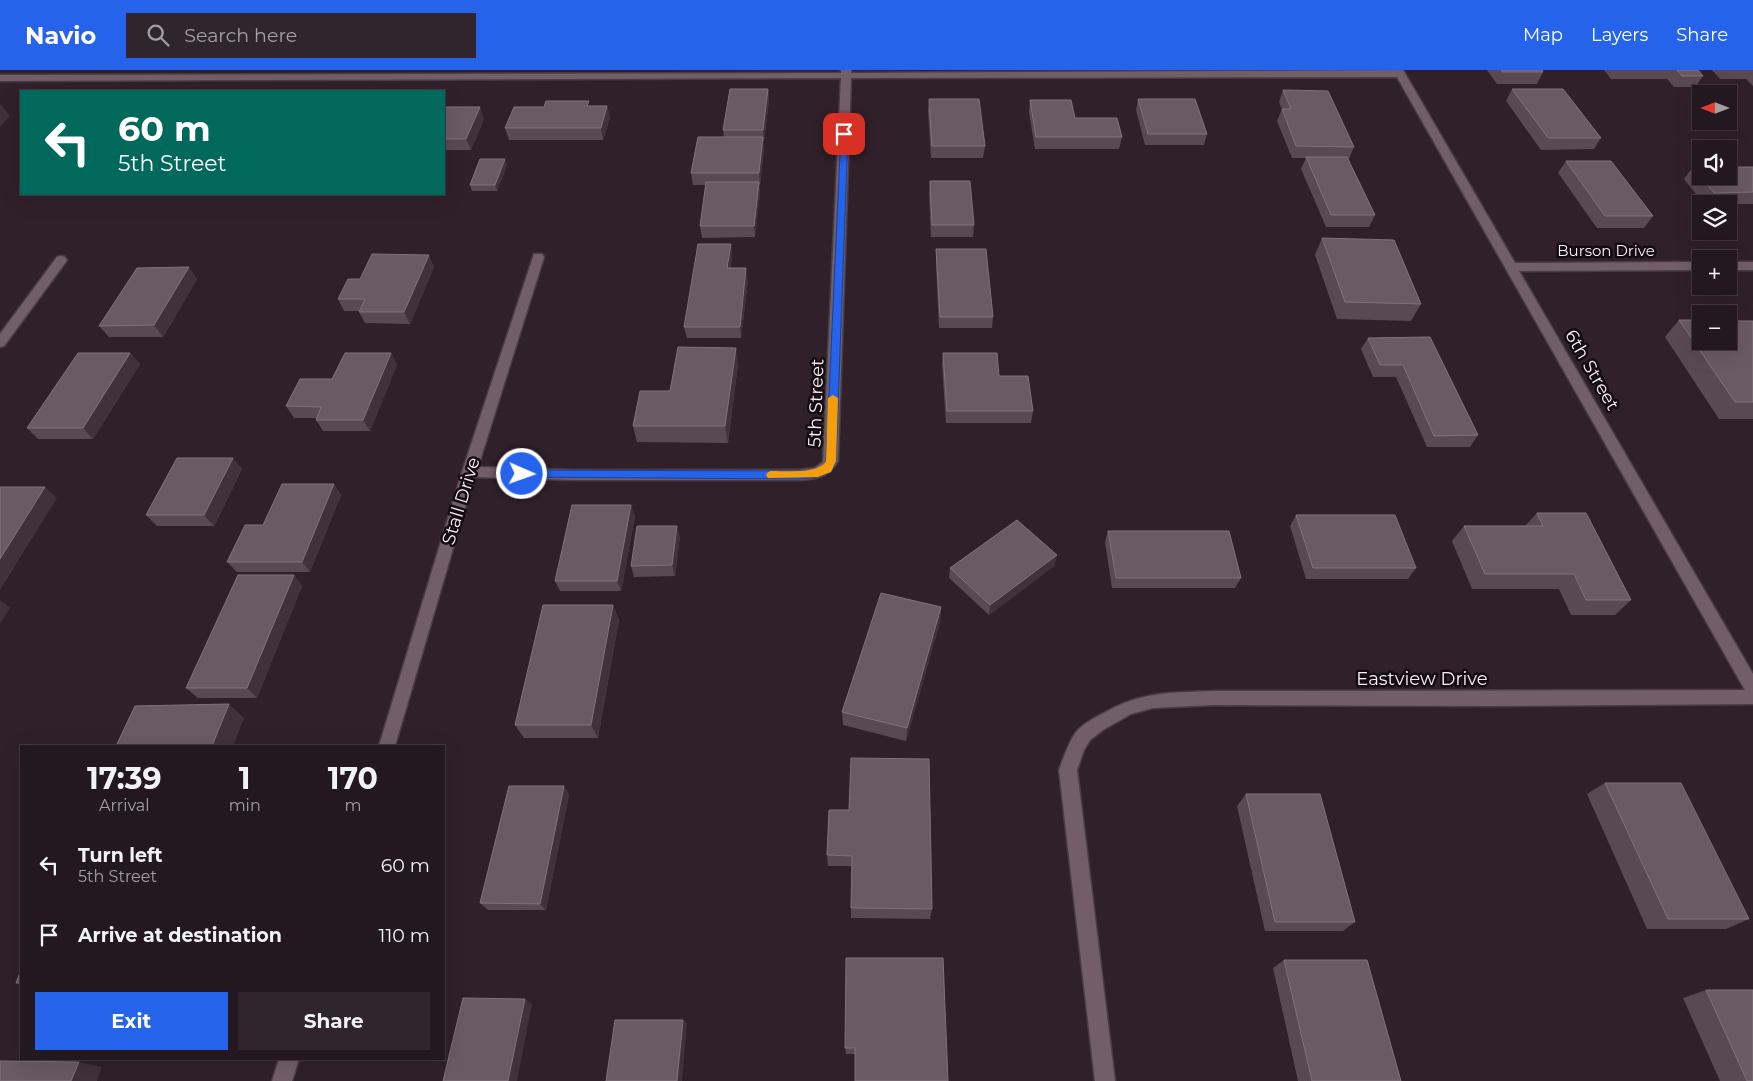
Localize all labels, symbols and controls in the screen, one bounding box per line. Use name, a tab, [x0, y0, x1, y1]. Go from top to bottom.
search box	[126, 13, 476, 58]
text: Navio	[25, 21, 96, 50]
icon: search	[144, 21, 172, 49]
text: Search here	[184, 24, 297, 47]
text: Map	[1523, 24, 1563, 46]
text: Layers	[1591, 24, 1648, 46]
text: Share	[1676, 24, 1728, 46]
north arrow	[1692, 85, 1738, 130]
map controls	[1692, 85, 1737, 350]
text: 60 m	[118, 107, 211, 150]
icon: left	[35, 110, 100, 175]
pin	[823, 113, 865, 155]
icon: arrive	[830, 120, 858, 148]
button: sound	[1692, 140, 1737, 185]
text: 5th Street	[118, 150, 227, 177]
button: layers	[1692, 195, 1737, 240]
street label: Burson Drive	[1557, 241, 1655, 260]
button: +	[1692, 250, 1737, 295]
button: −	[1692, 305, 1737, 350]
street label: 6th Street	[1560, 326, 1624, 414]
street label: 5th Street	[803, 358, 829, 448]
position arrow	[495, 447, 547, 499]
street label: Stall Drive	[437, 455, 485, 547]
street label: Eastview Drive	[1356, 668, 1488, 690]
text: 17:39	[87, 760, 162, 797]
text: 1	[239, 760, 251, 797]
text: 170	[328, 760, 378, 797]
text: Arrival	[99, 796, 150, 815]
text: min	[229, 796, 261, 815]
text: m	[344, 796, 361, 815]
text: Turn left	[78, 844, 163, 867]
icon: left	[35, 851, 63, 879]
text: 60 m	[381, 854, 430, 877]
text: 5th Street	[78, 867, 157, 886]
icon: arrive	[35, 921, 63, 949]
text: Arrive at destination	[78, 924, 282, 947]
text: 110 m	[379, 924, 430, 947]
button: Exit	[35, 992, 228, 1050]
button: Share	[238, 992, 430, 1050]

